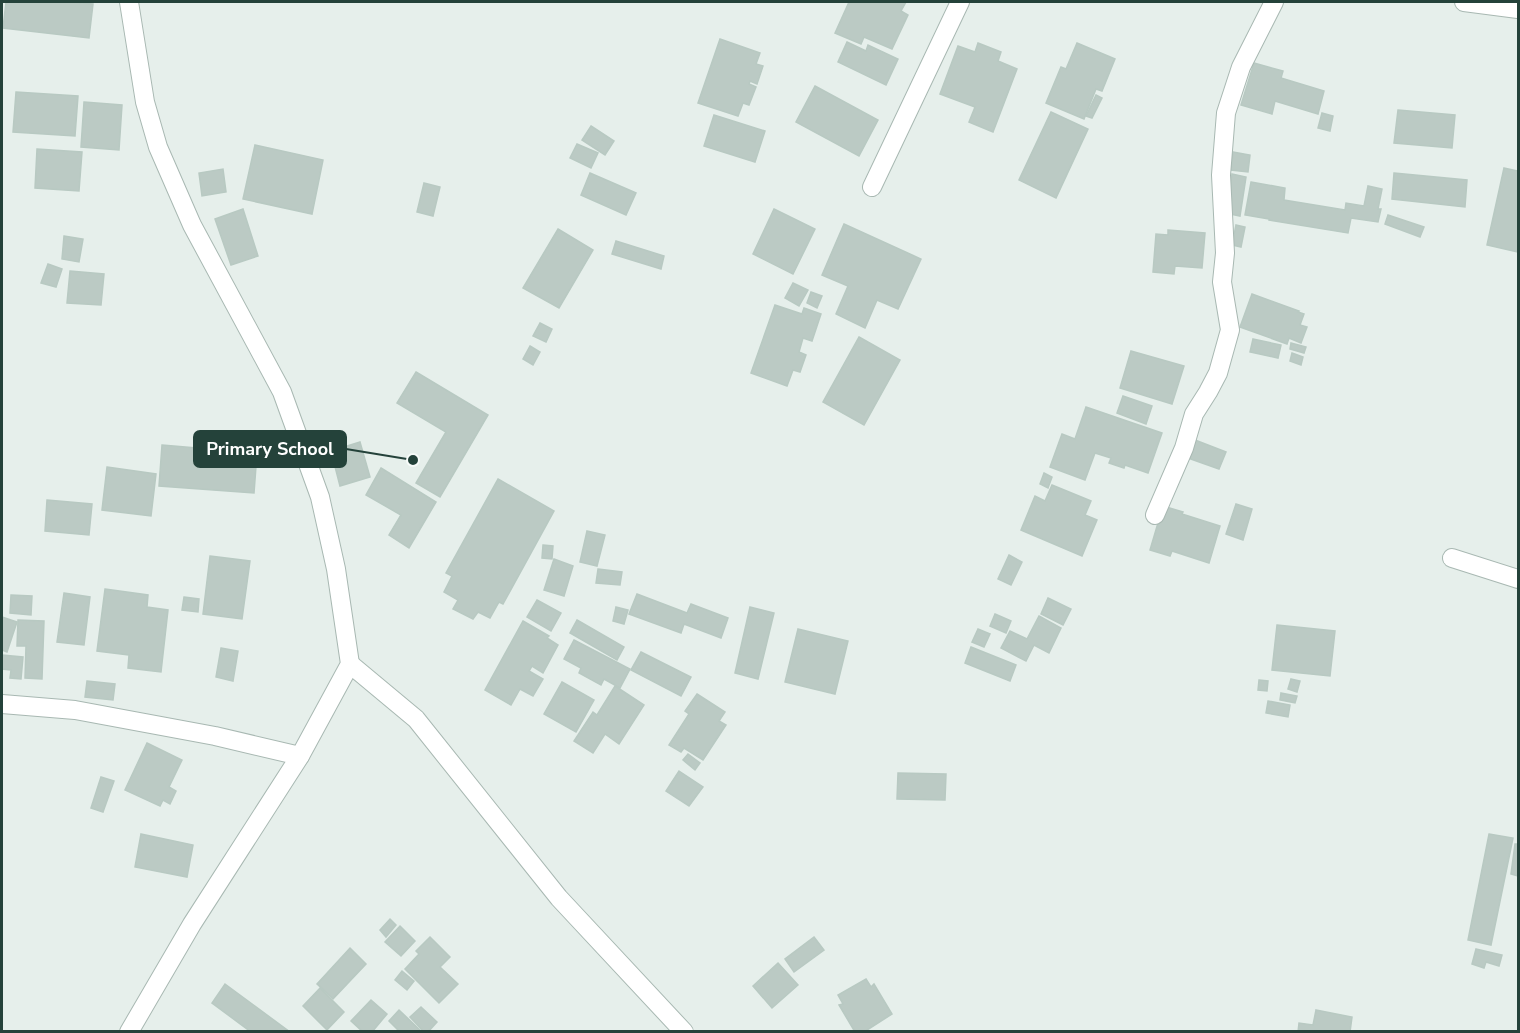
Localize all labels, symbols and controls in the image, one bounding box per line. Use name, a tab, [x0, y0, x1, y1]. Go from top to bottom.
callout: Primary School	[194, 431, 346, 467]
text: Primary School	[206, 437, 334, 461]

